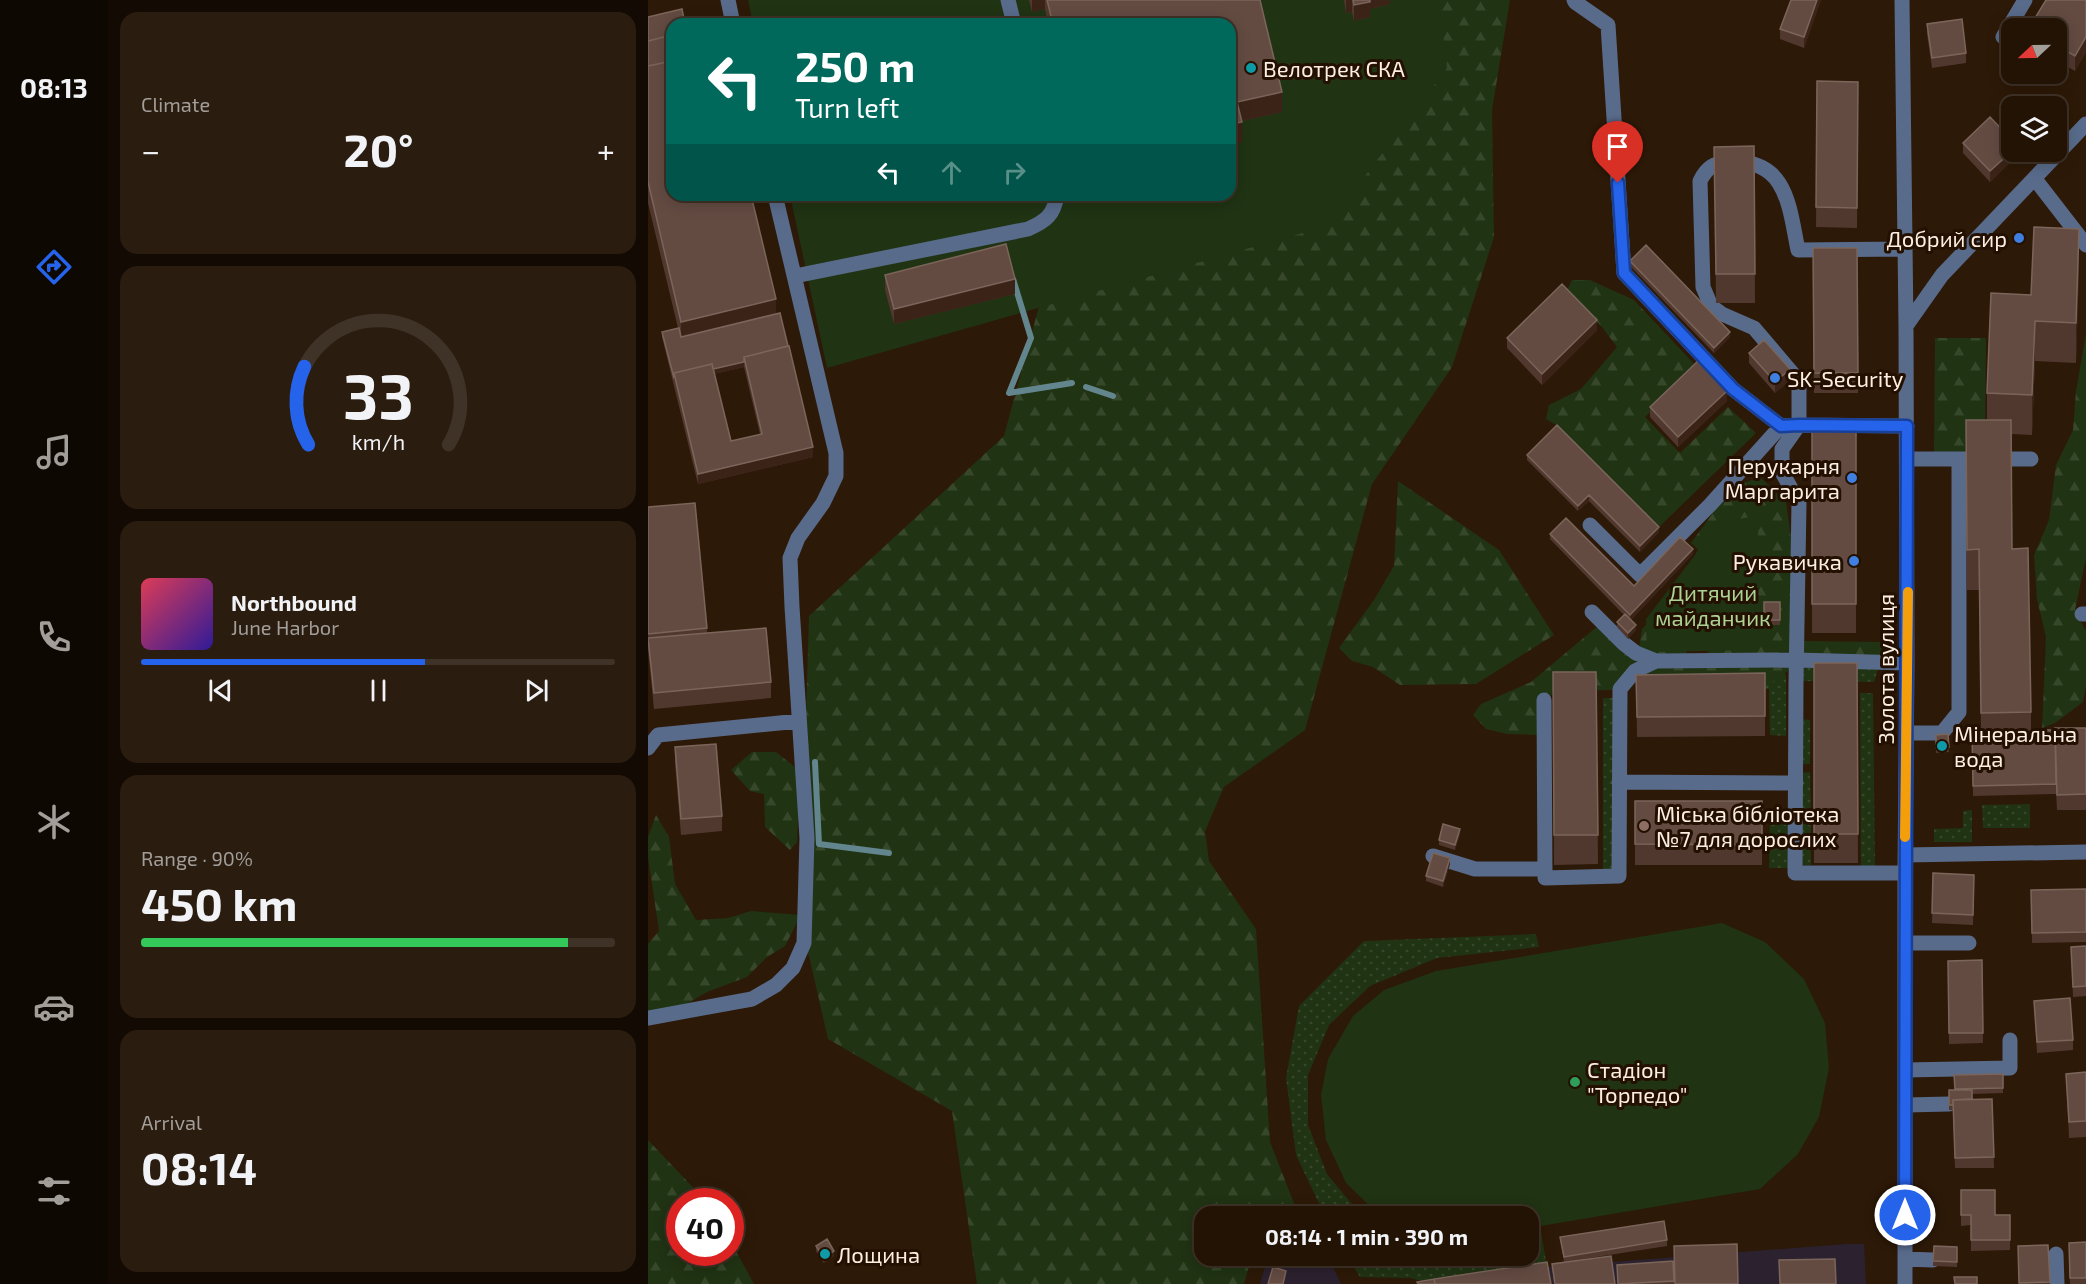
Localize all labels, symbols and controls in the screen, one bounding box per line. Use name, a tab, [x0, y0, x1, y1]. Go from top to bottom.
north arrow	[2001, 18, 2067, 84]
map controls	[2001, 18, 2067, 162]
text: 250 m	[795, 40, 915, 90]
icon: left	[696, 42, 774, 120]
place label: Велотрек СКА	[1263, 55, 1405, 81]
marker: Велотрек СКА	[1244, 61, 1258, 75]
text: 08:13	[20, 71, 88, 103]
text: Turn left	[795, 91, 899, 123]
text: Climate	[141, 92, 210, 116]
button: layers	[2001, 96, 2067, 162]
pin	[1592, 121, 1643, 183]
text: 20°	[344, 122, 414, 176]
text: −	[141, 130, 160, 170]
text: +	[597, 130, 615, 170]
icon: arrive	[1601, 130, 1634, 163]
icon: left	[872, 156, 905, 189]
icon: ahead	[935, 156, 968, 189]
icon: right	[998, 156, 1031, 189]
place label: Добрий сир	[1886, 225, 2007, 251]
marker: Добрий сир	[2012, 231, 2026, 245]
icon: directions	[33, 246, 75, 288]
text: 33	[343, 357, 413, 432]
place label: SK-Security	[1787, 365, 1904, 391]
marker: SK-Security	[1768, 371, 1782, 385]
text: km/h	[351, 429, 405, 454]
icon: music	[33, 431, 75, 473]
place label: Перукарня Маргарита	[1725, 452, 1840, 503]
marker: Перукарня Маргарита	[1845, 471, 1859, 485]
place label: Рукавичка	[1733, 548, 1842, 575]
marker: Рукавичка	[1847, 554, 1861, 568]
park label: Дитячий майданчик	[1655, 579, 1771, 630]
text: Northbound	[231, 589, 357, 615]
street label: Золота вулиця	[1872, 594, 1899, 744]
text: June Harbor	[231, 615, 339, 639]
icon: phone	[33, 616, 75, 658]
icon: previous	[204, 674, 237, 707]
icon: pause	[362, 674, 395, 707]
icon: next	[520, 674, 553, 707]
place label: Мінеральна вода	[1954, 720, 2077, 771]
marker: Мінеральна вода	[1935, 739, 1949, 753]
place label: Міська бібліотека №7 для дорослих	[1656, 800, 1839, 851]
icon: climate	[33, 801, 75, 843]
marker: Міська бібліотека №7 для дорослих	[1637, 819, 1651, 833]
text: Range · 90%	[141, 846, 253, 870]
text: 450 km	[141, 876, 297, 930]
icon: car	[33, 986, 75, 1028]
place label: Стадіон "Торпедо"	[1587, 1056, 1688, 1107]
marker: Стадіон "Торпедо"	[1568, 1075, 1582, 1089]
text: Arrival	[141, 1110, 202, 1134]
text: 08:14	[141, 1140, 257, 1194]
icon: filters	[33, 1170, 75, 1212]
position arrow	[1873, 1183, 1937, 1247]
speed limit sign: 40	[666, 1188, 744, 1266]
text: 08:14 · 1 min · 390 m	[1265, 1223, 1468, 1249]
place label: Лощина	[837, 1241, 920, 1267]
marker: Лощина	[818, 1247, 832, 1261]

